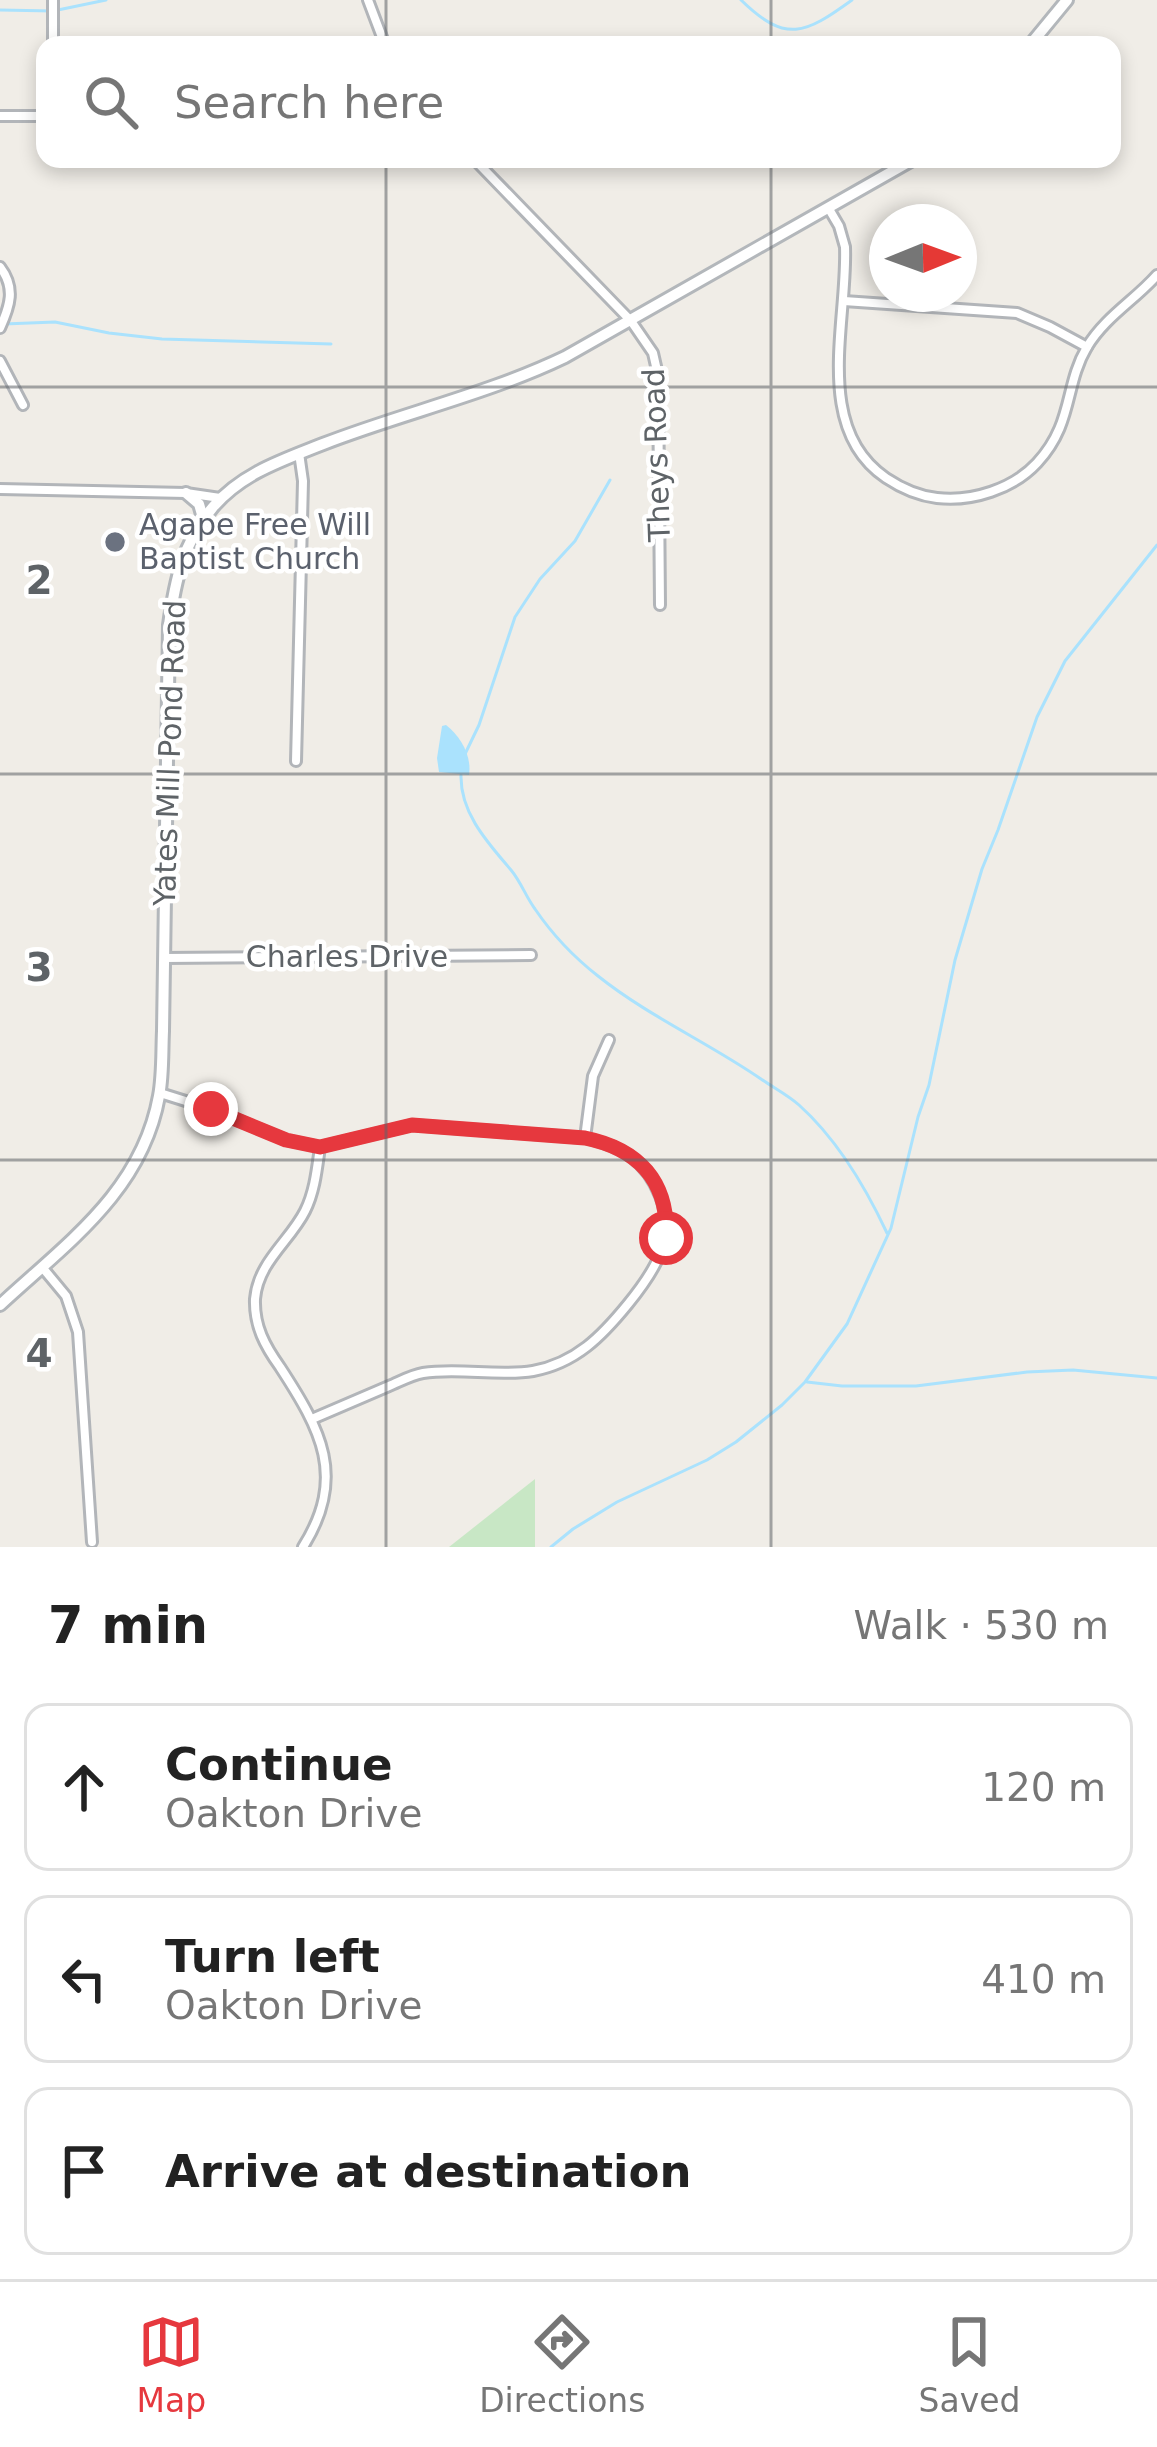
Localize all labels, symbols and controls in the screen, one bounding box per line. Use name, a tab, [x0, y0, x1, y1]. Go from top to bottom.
search box	[36, 36, 1121, 168]
icon: search	[78, 69, 144, 135]
text: Search here	[174, 76, 444, 129]
north arrow	[869, 204, 977, 312]
street label: Theys Road	[636, 367, 677, 544]
place label: Agape Free Will Baptist Church	[139, 507, 371, 576]
marker: Agape Free Will Baptist Church	[102, 529, 128, 555]
text: 2	[25, 558, 53, 603]
street label: Yates Mill Pond Road	[147, 599, 192, 908]
street label: Charles Drive	[246, 939, 448, 974]
text: 3	[25, 945, 53, 990]
route end	[184, 1082, 238, 1136]
route start	[639, 1211, 693, 1265]
text: 4	[25, 1331, 53, 1376]
text: 7 min	[48, 1596, 208, 1655]
text: Walk · 530 m	[854, 1603, 1109, 1648]
text: Continue	[165, 1738, 393, 1791]
icon: ahead	[51, 1754, 117, 1820]
text: 120 m	[981, 1765, 1106, 1810]
text: Oakton Drive	[165, 1791, 422, 1836]
text: Turn left	[165, 1930, 380, 1983]
icon: left	[51, 1946, 117, 2012]
text: 410 m	[981, 1957, 1106, 2002]
text: Oakton Drive	[165, 1983, 422, 2028]
icon: arrive	[51, 2138, 117, 2204]
text: Arrive at destination	[165, 2145, 691, 2198]
tab: Map	[137, 2309, 206, 2420]
tab: Directions	[479, 2309, 645, 2420]
tab: Saved	[919, 2309, 1020, 2420]

